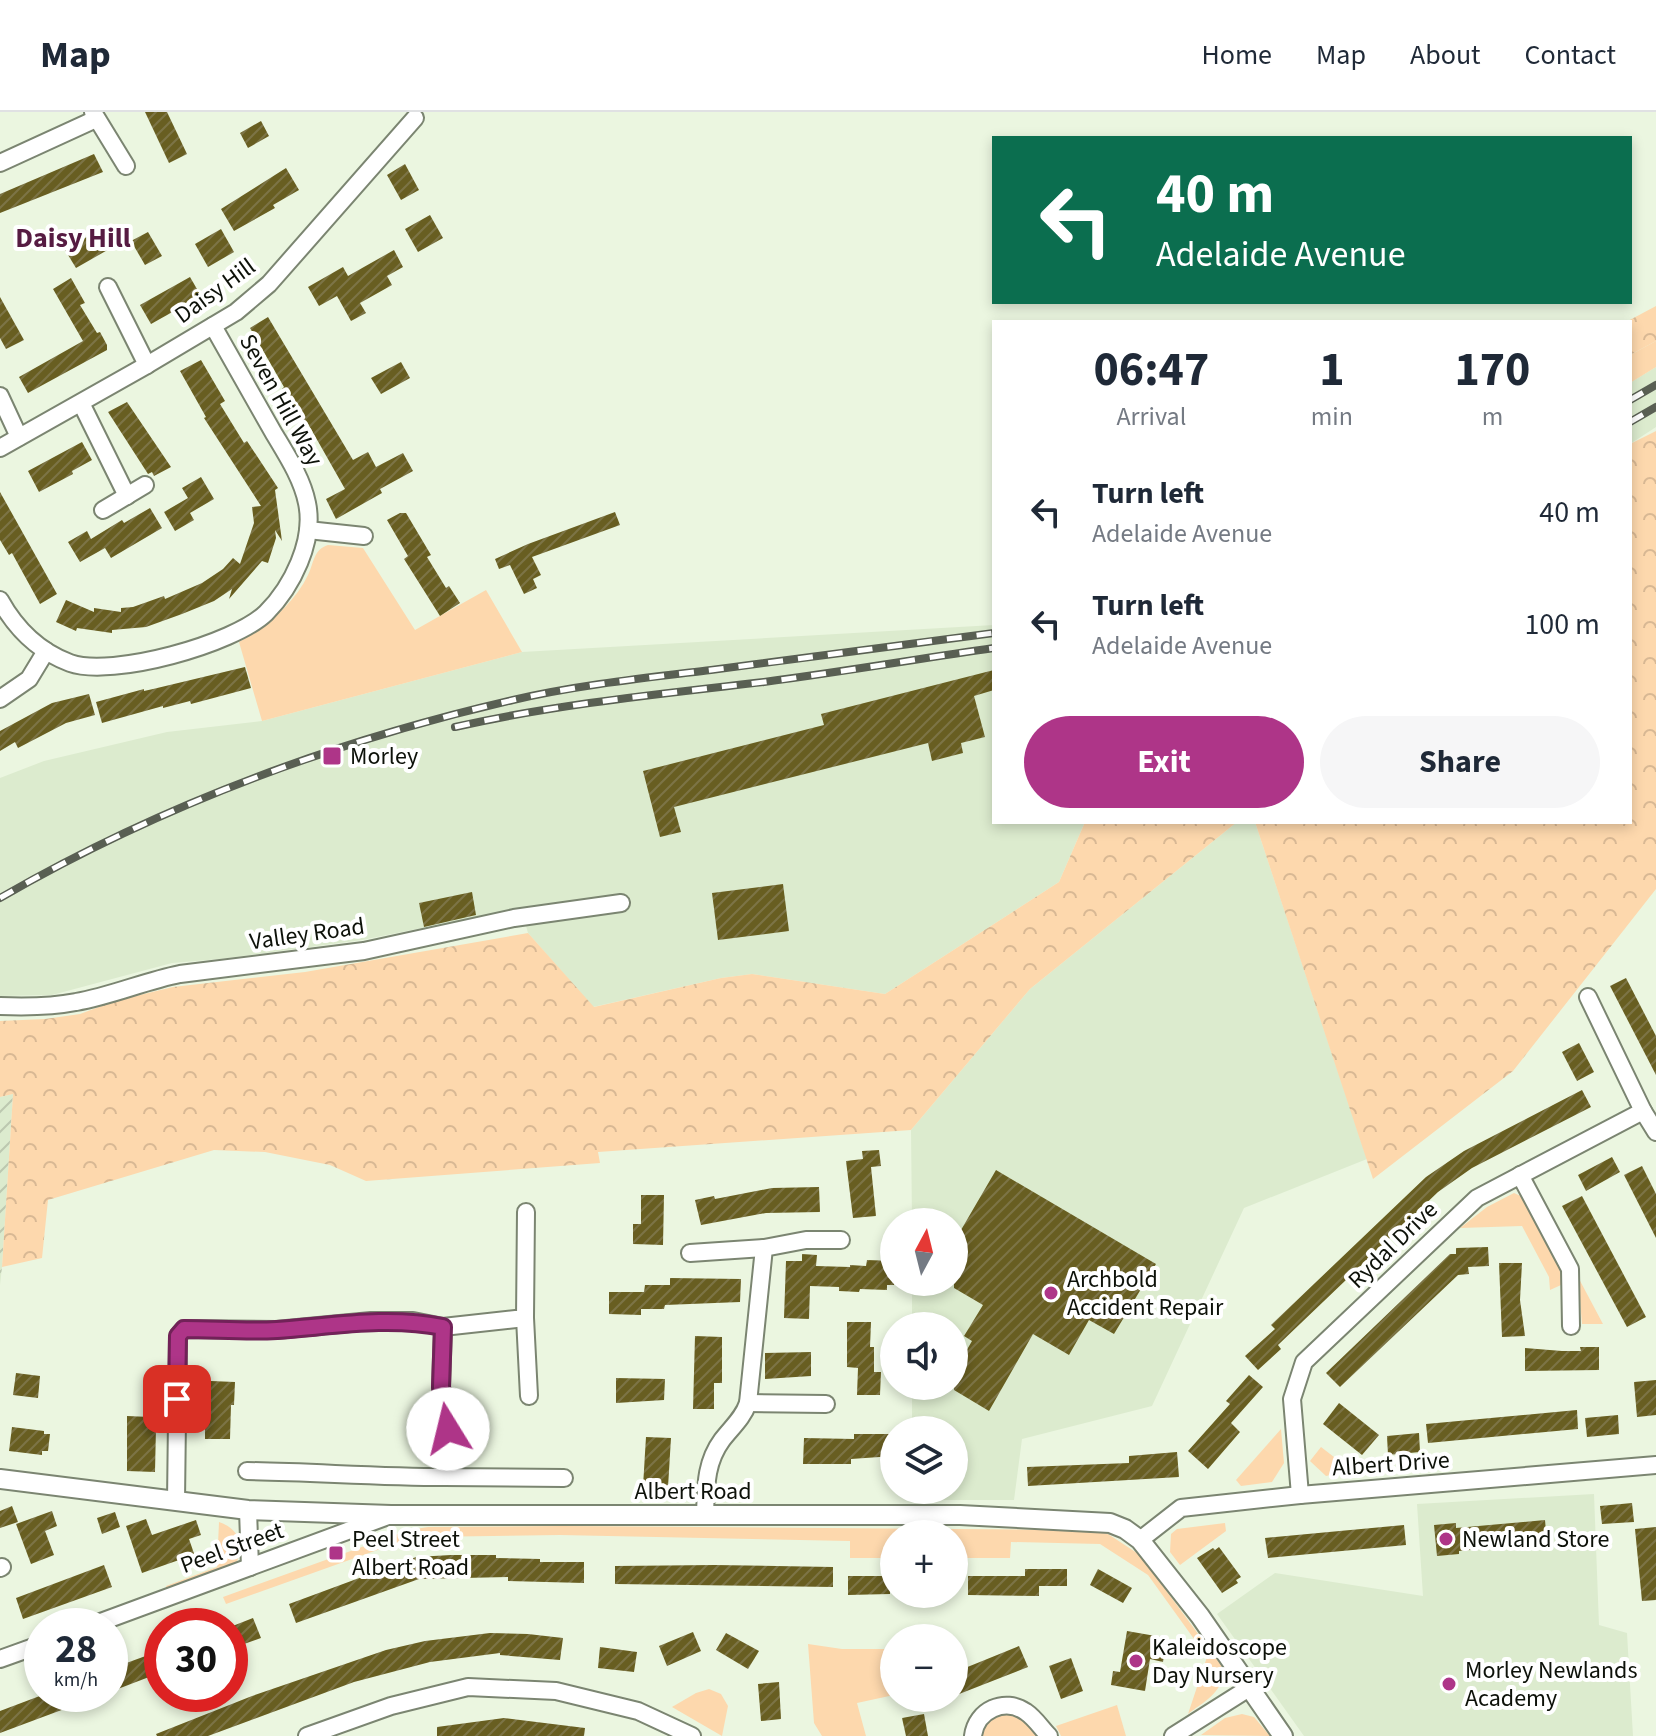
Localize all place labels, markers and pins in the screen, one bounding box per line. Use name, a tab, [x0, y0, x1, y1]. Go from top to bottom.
place label: Morley	[350, 739, 418, 774]
marker: Morley	[321, 745, 343, 767]
place label: Archbold Accident Repair	[1067, 1262, 1224, 1325]
marker: Archbold Accident Repair	[1042, 1284, 1060, 1302]
pin	[143, 1365, 211, 1433]
place label: Peel Street Albert Road	[352, 1522, 469, 1585]
place label: Newland Store	[1462, 1522, 1609, 1557]
marker: Newland Store	[1437, 1530, 1455, 1548]
marker: Peel Street Albert Road	[327, 1544, 345, 1562]
place label: Kaleidoscope Day Nursery	[1152, 1630, 1287, 1693]
marker: Kaleidoscope Day Nursery	[1127, 1652, 1145, 1670]
place label: Morley Newlands Academy	[1465, 1653, 1637, 1716]
marker: Morley Newlands Academy	[1440, 1675, 1458, 1693]

